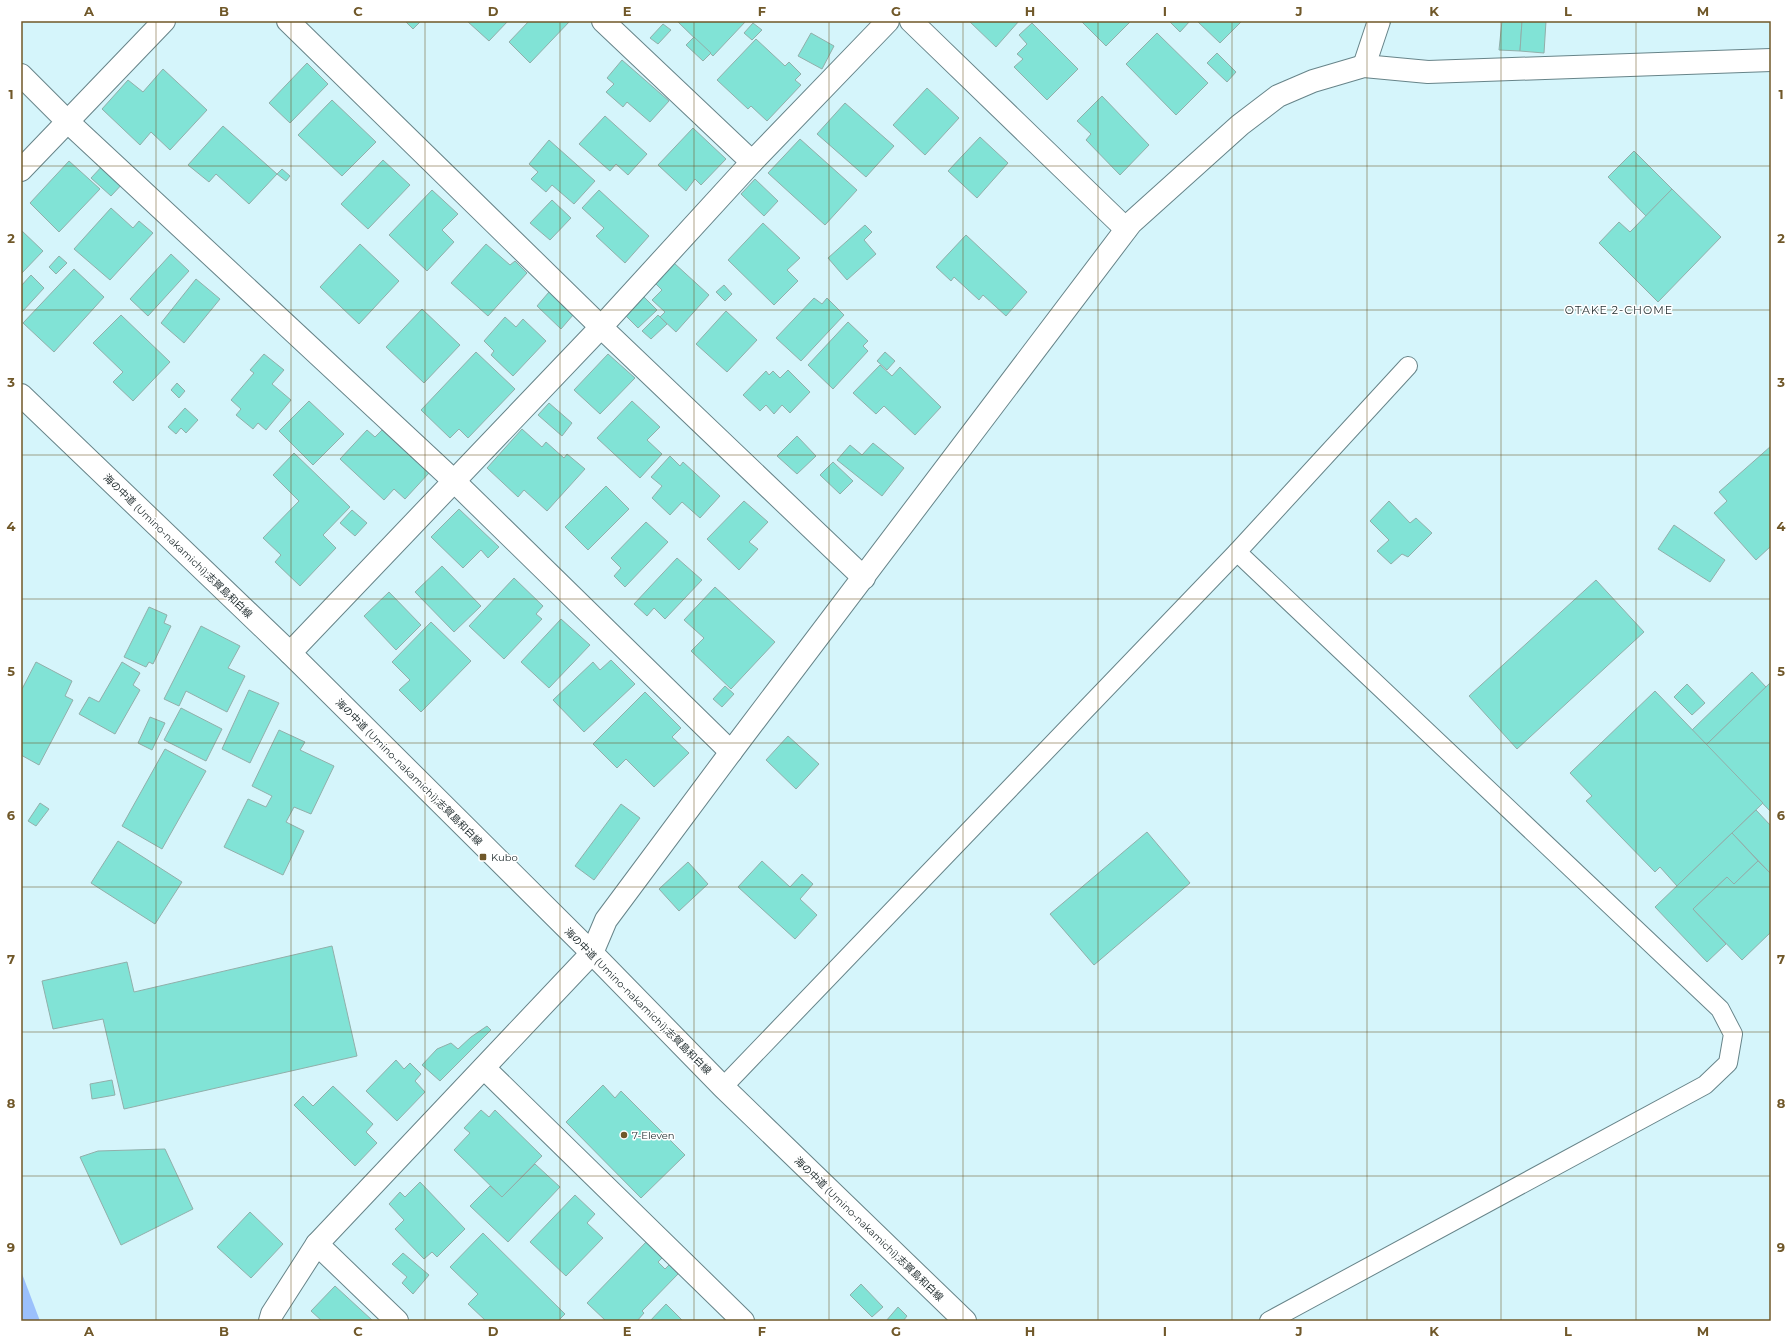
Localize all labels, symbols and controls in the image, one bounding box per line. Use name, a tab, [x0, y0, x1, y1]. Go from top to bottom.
text: A	[83, 3, 95, 19]
text: B	[219, 3, 229, 19]
text: C	[353, 3, 363, 19]
text: D	[488, 3, 499, 19]
text: E	[623, 3, 632, 19]
text: F	[758, 3, 766, 19]
text: G	[891, 3, 901, 19]
text: H	[1025, 3, 1035, 19]
text: I	[1163, 3, 1167, 19]
text: J	[1294, 3, 1303, 19]
text: K	[1429, 3, 1439, 19]
text: L	[1564, 3, 1572, 19]
text: M	[1697, 3, 1709, 19]
text: 1	[8, 86, 14, 102]
text: 1	[1778, 86, 1784, 102]
text: 2	[7, 230, 15, 246]
text: 2	[1777, 230, 1785, 246]
district label: OTAKE 2-CHOME	[1565, 303, 1673, 317]
text: 3	[6, 374, 15, 390]
text: 3	[1776, 374, 1785, 390]
street label: 海の中道 (Umino-nakamichi);志賀島和白線	[101, 471, 255, 621]
text: 4	[7, 518, 16, 534]
text: 4	[1777, 518, 1786, 534]
text: 5	[7, 663, 15, 679]
text: 5	[1777, 663, 1785, 679]
street label: 海の中道 (Umino-nakamichi);志賀島和白線	[333, 696, 485, 848]
text: 6	[7, 807, 16, 823]
text: 6	[1777, 807, 1786, 823]
place label: Kubo	[491, 851, 518, 864]
marker: Kubo	[478, 852, 488, 862]
street label: 海の中道 (Umino-nakamichi);志賀島和白線	[562, 925, 714, 1077]
text: 7	[7, 951, 15, 967]
text: 7	[1777, 951, 1785, 967]
text: 8	[7, 1095, 16, 1111]
text: 8	[1777, 1095, 1786, 1111]
place label: 7-Eleven	[632, 1129, 675, 1142]
marker: 7-Eleven	[619, 1130, 629, 1140]
street label: 海の中道 (Umino-nakamichi);志賀島和白線	[792, 1154, 946, 1304]
text: 9	[7, 1239, 15, 1255]
text: 9	[1777, 1239, 1785, 1255]
text: A	[83, 1323, 95, 1339]
text: B	[219, 1323, 229, 1339]
text: C	[353, 1323, 363, 1339]
text: D	[488, 1323, 499, 1339]
text: E	[623, 1323, 632, 1339]
text: F	[758, 1323, 766, 1339]
text: G	[891, 1323, 901, 1339]
text: H	[1025, 1323, 1035, 1339]
text: I	[1163, 1323, 1167, 1339]
text: J	[1294, 1323, 1303, 1339]
text: K	[1429, 1323, 1439, 1339]
text: L	[1564, 1323, 1572, 1339]
text: M	[1697, 1323, 1709, 1339]

